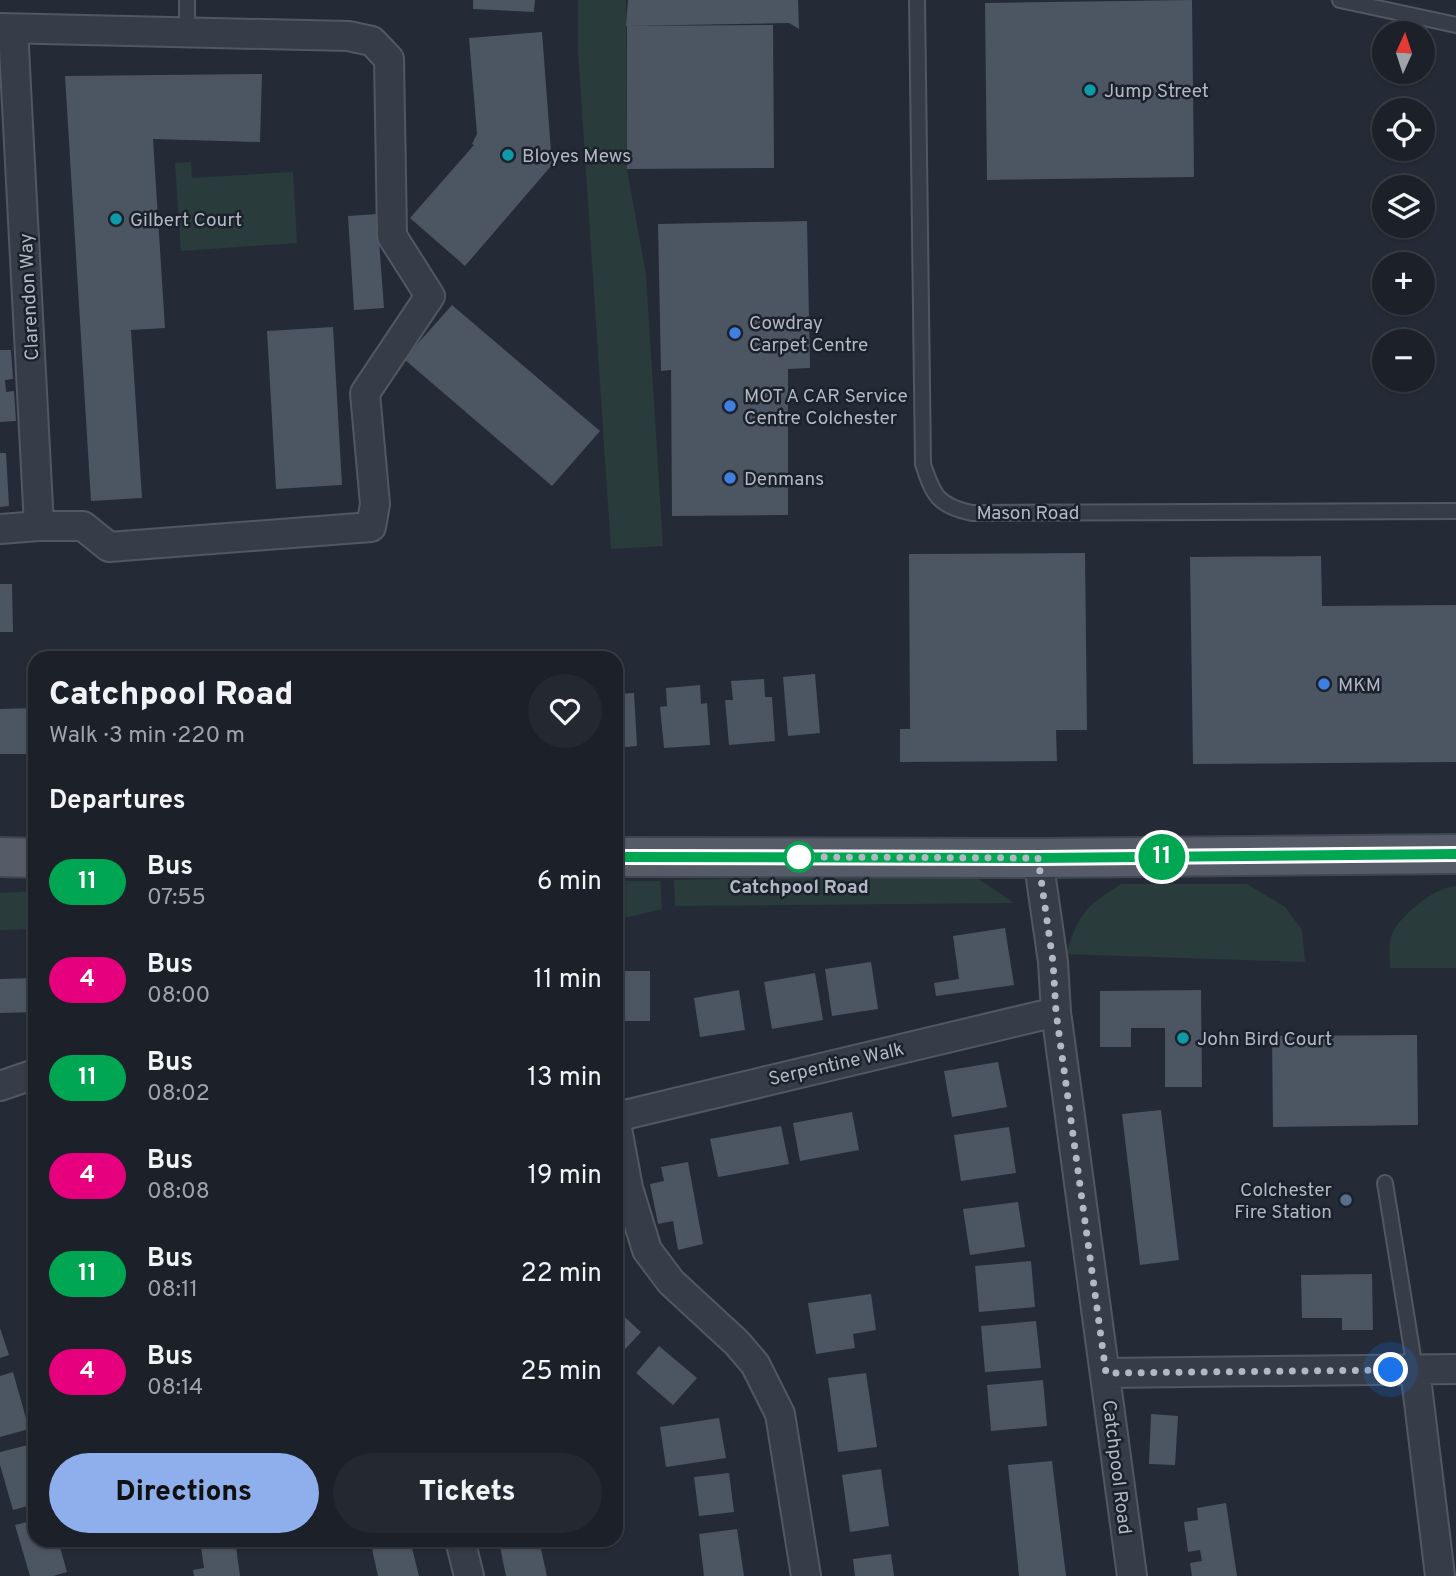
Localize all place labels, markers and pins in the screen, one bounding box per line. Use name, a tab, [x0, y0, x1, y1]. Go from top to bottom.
place label: Jump Street	[1104, 80, 1209, 104]
marker: Jump Street	[1082, 82, 1098, 98]
place label: Bloyes Mews	[522, 145, 631, 169]
marker: Bloyes Mews	[500, 147, 516, 163]
place label: Gilbert Court	[130, 209, 242, 233]
marker: Gilbert Court	[108, 211, 124, 227]
place label: Cowdray Carpet Centre	[749, 312, 868, 358]
marker: Cowdray Carpet Centre	[727, 325, 743, 341]
place label: MOT A CAR Service Centre Colchester	[744, 385, 908, 431]
marker: MOT A CAR Service Centre Colchester	[722, 398, 738, 414]
place label: Denmans	[744, 468, 824, 492]
marker: Denmans	[722, 470, 738, 486]
place label: MKM	[1338, 674, 1381, 698]
marker: MKM	[1316, 676, 1332, 692]
marker: Catchpool Road	[784, 842, 814, 872]
place label: Catchpool Road	[729, 876, 869, 900]
place label: John Bird Court	[1197, 1028, 1332, 1052]
marker: John Bird Court	[1175, 1030, 1191, 1046]
place label: Colchester Fire Station	[1234, 1179, 1333, 1225]
marker: Colchester Fire Station	[1338, 1192, 1354, 1208]

